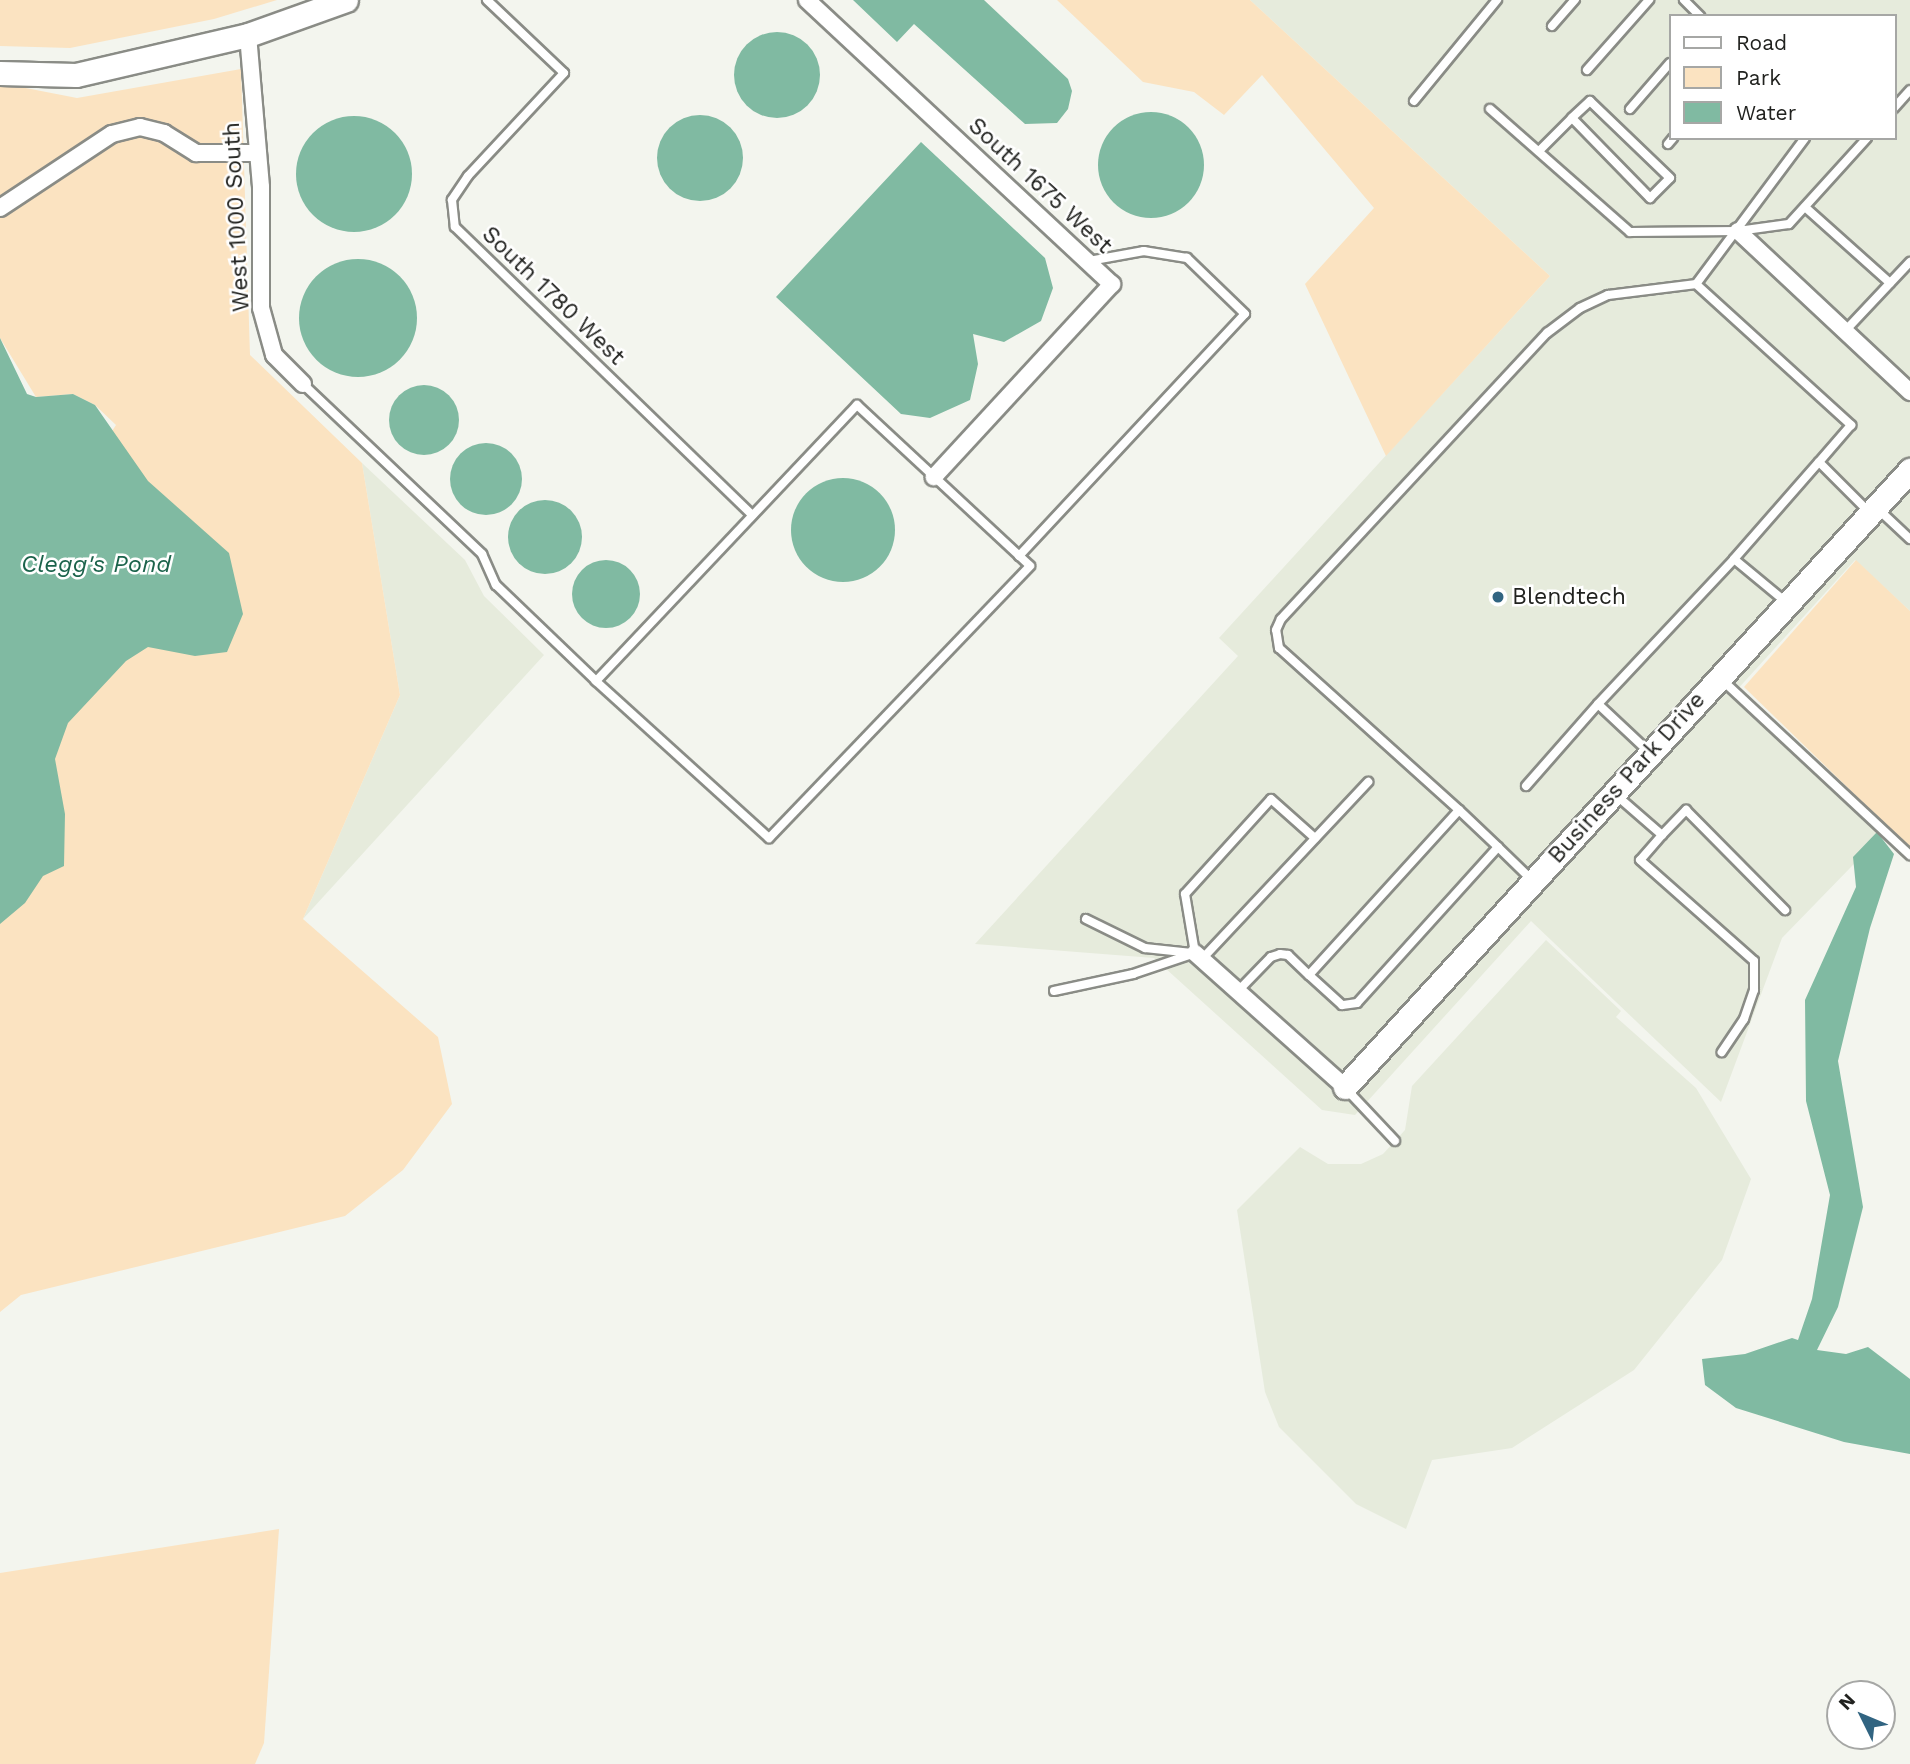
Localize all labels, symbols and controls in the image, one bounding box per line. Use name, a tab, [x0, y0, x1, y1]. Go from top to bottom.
legend	[1668, 14, 1896, 140]
text: Road	[1736, 30, 1787, 55]
text: Park	[1736, 65, 1781, 90]
text: Water	[1736, 100, 1796, 125]
street label: South 1675 West	[962, 112, 1118, 260]
street label: West 1000 South	[218, 121, 256, 313]
street label: South 1780 West	[476, 221, 630, 371]
water label: Clegg's Pond	[21, 551, 171, 579]
place label: Blendtech	[1512, 583, 1626, 611]
marker: Blendtech	[1490, 589, 1506, 605]
street label: Business Park Drive	[1543, 686, 1711, 870]
north arrow	[1826, 1680, 1896, 1750]
text: N	[1834, 1689, 1860, 1715]

